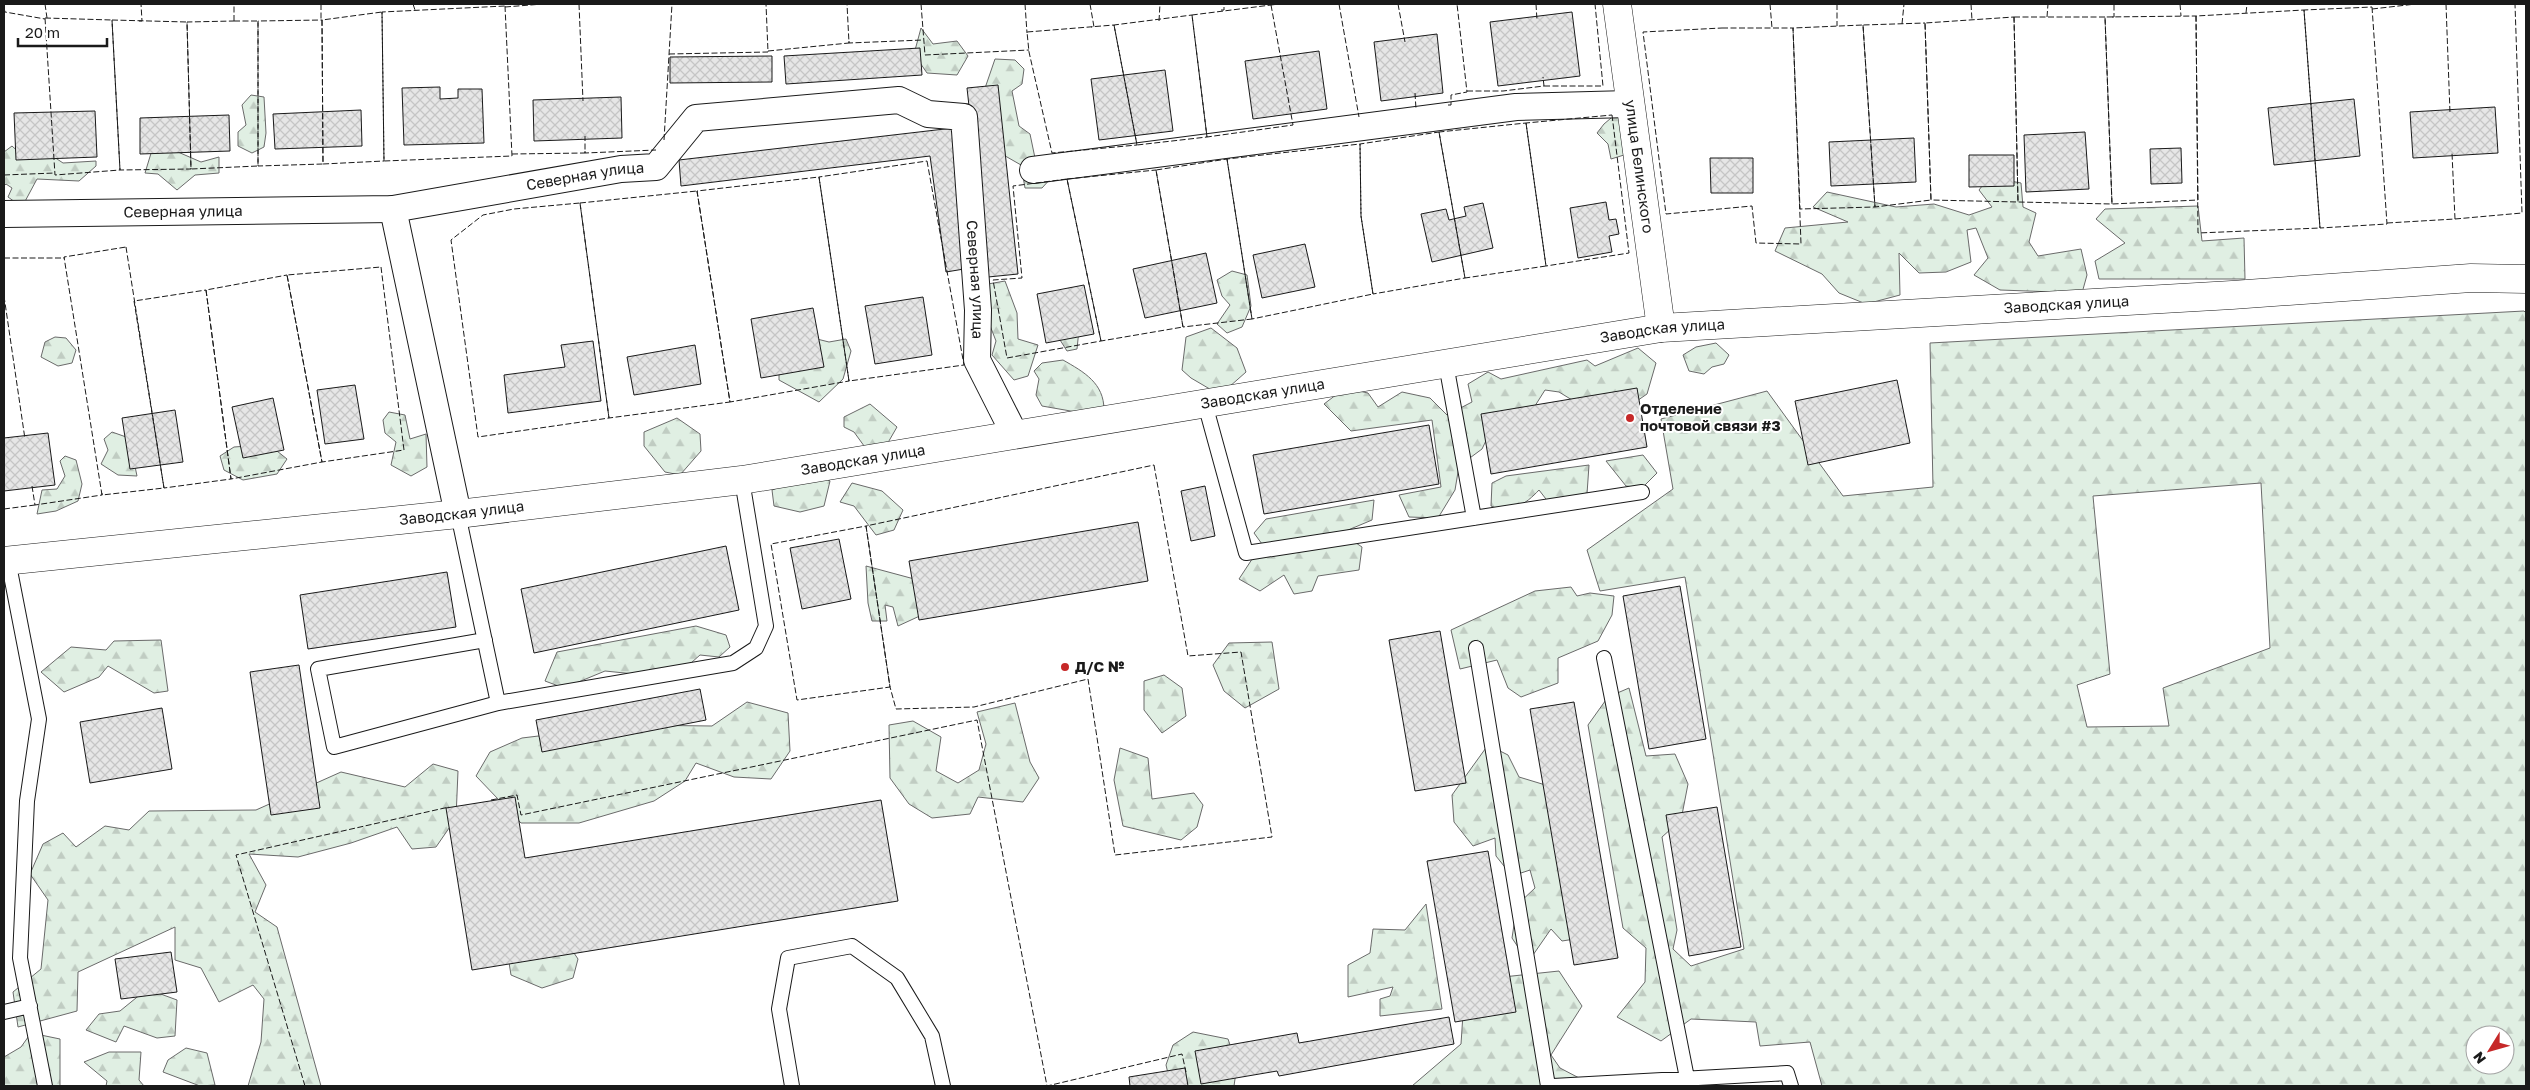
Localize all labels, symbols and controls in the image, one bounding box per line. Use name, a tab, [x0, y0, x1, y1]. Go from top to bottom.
scale bar	[18, 15, 106, 47]
text: 20 m	[25, 23, 60, 41]
street label: улица Белинского	[1622, 98, 1658, 234]
street label: Северная улица	[525, 158, 645, 193]
street label: Северная улица	[123, 201, 243, 220]
street label: Северная улица	[964, 219, 988, 339]
street label: Заводская улица	[2003, 291, 2130, 316]
street label: Заводская улица	[1598, 314, 1725, 346]
street label: Заводская улица	[1199, 374, 1326, 412]
place label: Отделение почтовой связи #3	[1640, 399, 1781, 434]
marker: Отделение почтовой связи #3	[1624, 412, 1636, 424]
street label: Заводская улица	[799, 440, 926, 478]
street label: Заводская улица	[398, 496, 525, 528]
place label: Д/С №	[1075, 657, 1125, 675]
marker: Д/С №	[1059, 661, 1071, 673]
north arrow	[2465, 1025, 2515, 1075]
text: N	[2469, 1049, 2489, 1067]

